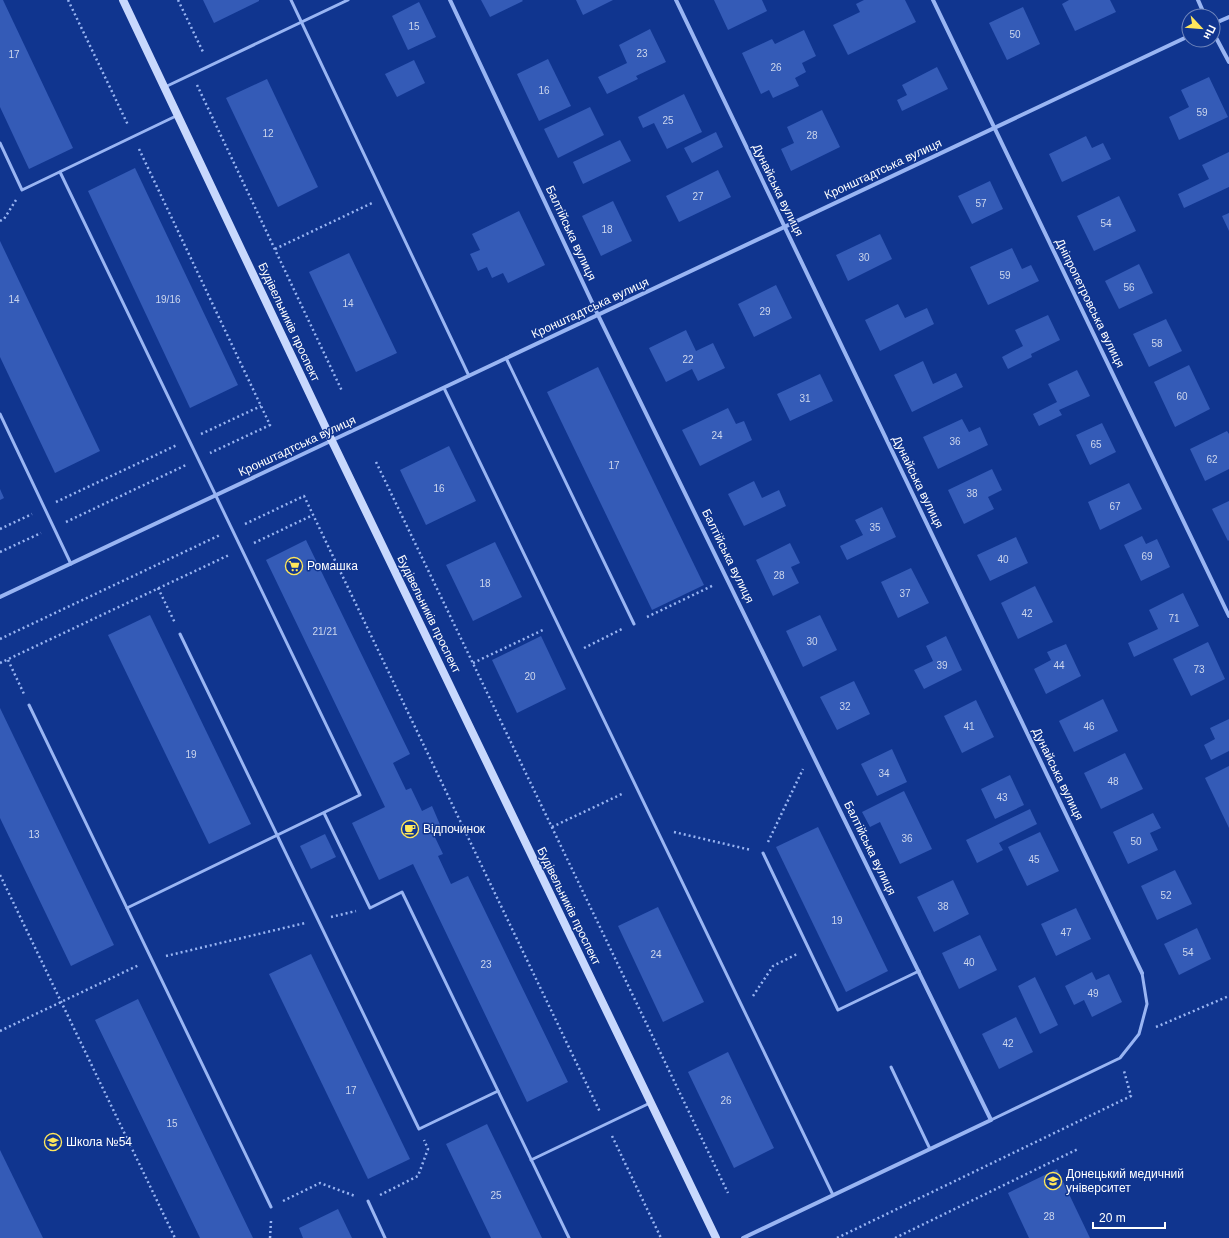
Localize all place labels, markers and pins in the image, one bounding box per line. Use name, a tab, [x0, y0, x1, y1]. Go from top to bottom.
supermarket icon: Ромашка	[284, 556, 304, 576]
place label: Ромашка	[307, 559, 358, 573]
cafe icon: Відпочинок	[400, 819, 420, 839]
place label: Відпочинок	[423, 822, 486, 836]
school or university icon: Школа №54	[43, 1132, 63, 1152]
place label: Школа №54	[66, 1135, 132, 1149]
place label: Донецький медичний університет	[1066, 1167, 1184, 1195]
school or university icon: Донецький медичний університет	[1043, 1171, 1063, 1191]

